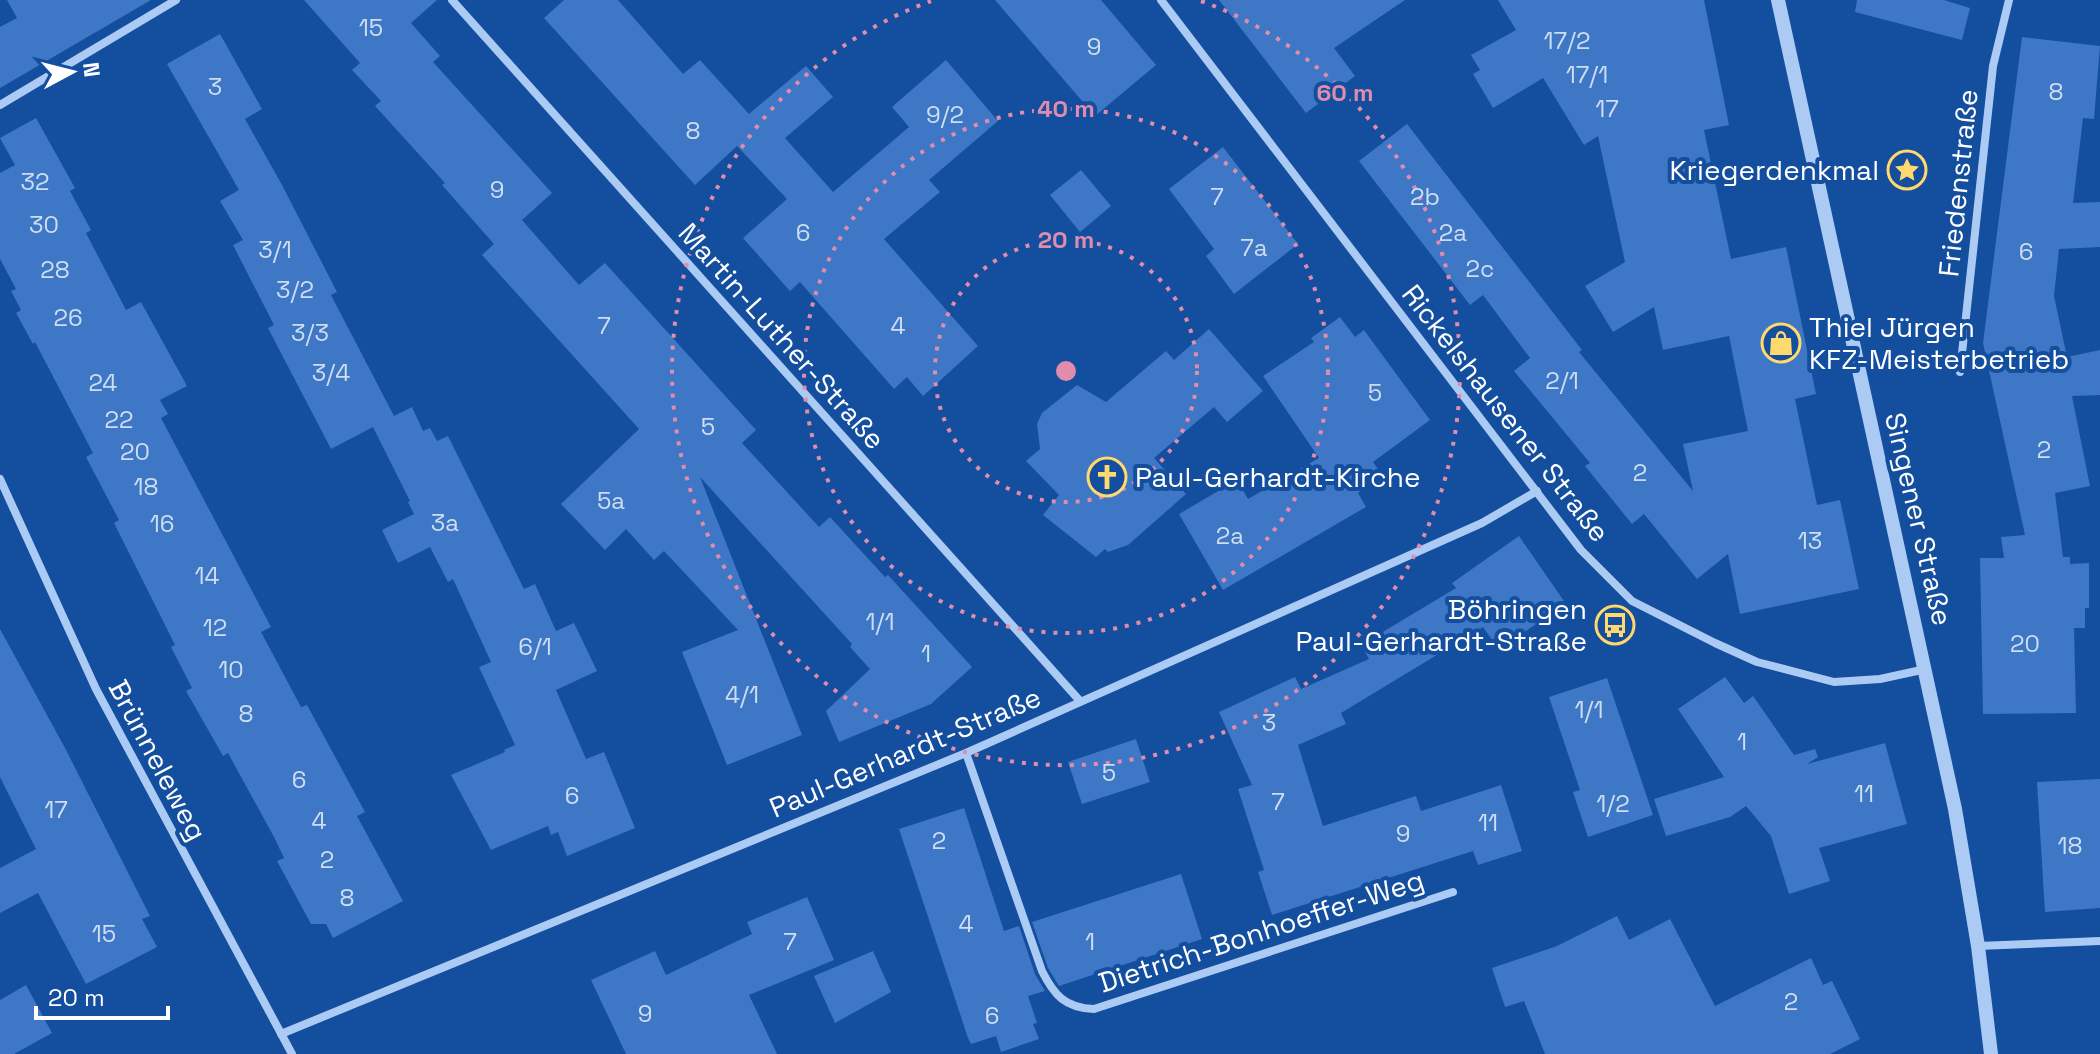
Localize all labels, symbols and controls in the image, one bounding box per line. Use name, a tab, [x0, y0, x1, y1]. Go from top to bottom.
house number: 15	[359, 12, 383, 43]
house number: 17/2	[1544, 25, 1590, 56]
house number: 9	[1087, 31, 1101, 62]
north arrow	[32, 32, 112, 112]
house number: 17/1	[1566, 59, 1608, 90]
text: N	[77, 61, 107, 79]
house number: 3	[208, 71, 222, 102]
house number: 8	[2049, 76, 2063, 107]
text: 60 m	[1317, 77, 1373, 108]
street label: Friedenstraße	[1930, 87, 1986, 279]
text: 40 m	[1037, 93, 1095, 124]
house number: 17	[1595, 93, 1619, 124]
house number: 9/2	[926, 99, 964, 130]
house number: 8	[686, 115, 700, 146]
place icon: Kriegerdenkmal	[1886, 149, 1928, 191]
place label: Kriegerdenkmal	[1669, 152, 1879, 188]
house number: 32	[21, 166, 49, 197]
house number: 9	[490, 174, 504, 205]
house number: 7	[1210, 181, 1224, 212]
house number: 2b	[1410, 181, 1440, 212]
house number: 30	[29, 209, 59, 240]
street label: Martin-Luther-Straße	[671, 215, 893, 457]
house number: 6	[796, 217, 810, 248]
house number: 2a	[1439, 217, 1467, 248]
text: 20 m	[1038, 224, 1094, 255]
house number: 7a	[1240, 232, 1268, 263]
house number: 3/1	[258, 234, 292, 265]
house number: 6	[2019, 236, 2033, 267]
house number: 2c	[1466, 253, 1494, 284]
house number: 28	[40, 254, 70, 285]
house number: 3/2	[276, 274, 314, 305]
street label: Rickelshausener Straße	[1394, 277, 1618, 549]
house number: 26	[53, 302, 83, 333]
place label: Thiel Jürgen KFZ-Meisterbetrieb	[1809, 309, 2069, 377]
house number: 7	[597, 310, 611, 341]
house number: 4	[891, 310, 906, 341]
house number: 3/3	[291, 317, 329, 348]
shop icon: Thiel Jürgen KFZ-Meisterbetrieb	[1760, 322, 1802, 364]
house number: 3/4	[312, 357, 350, 388]
centre of rings	[1052, 357, 1080, 385]
house number: 2/1	[1545, 365, 1579, 396]
house number: 24	[89, 367, 117, 398]
house number: 5	[1368, 377, 1382, 408]
house number: 22	[105, 404, 133, 435]
street label: Singener Straße	[1877, 409, 1961, 629]
house number: 5	[701, 411, 715, 442]
house number: 2	[2037, 434, 2051, 465]
house number: 20	[120, 436, 150, 467]
church icon: Paul-Gerhardt-Kirche	[1086, 456, 1128, 498]
house number: 2	[1633, 457, 1647, 488]
place label: Paul-Gerhardt-Kirche	[1135, 459, 1421, 495]
house number: 18	[134, 471, 158, 502]
house number: 5a	[597, 485, 625, 516]
house number: 3a	[431, 507, 459, 538]
house number: 16	[150, 508, 174, 539]
house number: 2a	[1216, 520, 1244, 551]
house number: 13	[1798, 525, 1822, 556]
house number: 14	[194, 560, 220, 591]
place label: Böhringen Paul-Gerhardt-Straße	[1296, 591, 1587, 659]
bus stop icon: Böhringen Paul-Gerhardt-Straße	[1594, 604, 1636, 646]
house number: 1/1	[866, 606, 894, 637]
house number: 12	[203, 612, 227, 643]
house number: 20	[2010, 628, 2040, 659]
house number: 6/1	[518, 631, 552, 662]
house number: 1	[921, 638, 931, 669]
house number: 10	[218, 654, 244, 685]
street label: Brünneleweg	[101, 673, 215, 847]
street label: Paul-Gerhardt-Straße	[764, 678, 1046, 826]
house number: 4/1	[725, 679, 759, 710]
house number: 1/1	[1575, 694, 1603, 725]
house number: 8	[239, 698, 253, 729]
house number: 3	[1262, 707, 1276, 738]
house number: 1	[1737, 726, 1747, 757]
house number: 5	[1102, 757, 1116, 788]
house number: 6	[292, 764, 306, 795]
house number: 11	[1854, 778, 1874, 809]
house number: 6	[565, 780, 579, 811]
house number: 7	[1271, 786, 1285, 817]
house number: 1/2	[1596, 788, 1630, 819]
house number: 17	[44, 794, 68, 825]
house number: 4	[312, 805, 327, 836]
house number: 11	[1478, 807, 1498, 838]
house number: 9	[1396, 818, 1410, 849]
house number: 2	[932, 825, 946, 856]
house number: 18	[2058, 830, 2082, 861]
house number: 2	[320, 844, 334, 875]
street label: Dietrich-Bonhoeffer-Weg	[1094, 861, 1428, 1001]
house number: 8	[340, 882, 354, 913]
house number: 4	[959, 908, 974, 939]
house number: 15	[92, 918, 116, 949]
house number: 7	[783, 926, 797, 957]
house number: 1	[1085, 926, 1095, 957]
scale bar	[36, 970, 168, 1020]
text: 20 m	[48, 982, 105, 1013]
house number: 2	[1784, 986, 1798, 1017]
house number: 9	[638, 998, 652, 1029]
house number: 6	[985, 1000, 999, 1031]

